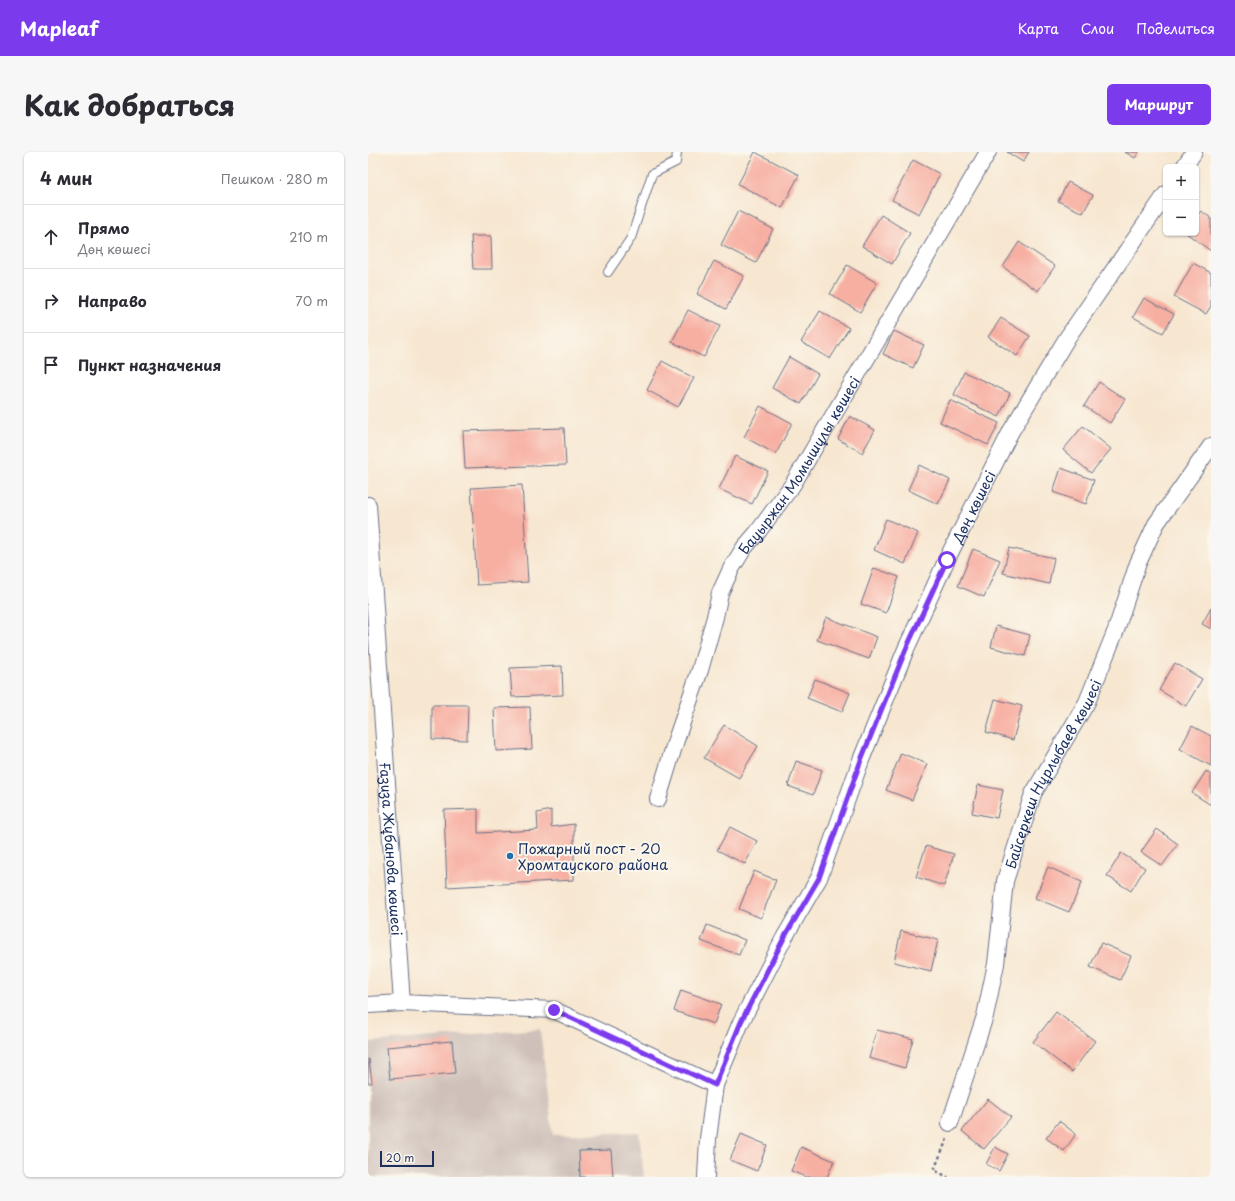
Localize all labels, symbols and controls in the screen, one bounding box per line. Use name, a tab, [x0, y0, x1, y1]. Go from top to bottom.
text: Mapleaf	[20, 14, 98, 42]
text: Карта	[1018, 18, 1059, 39]
text: Слои	[1081, 18, 1114, 39]
text: Поделиться	[1136, 18, 1215, 39]
text: Как добраться	[24, 83, 235, 126]
button: Маршрут	[1107, 84, 1211, 125]
map controls	[1163, 164, 1199, 236]
button: +	[1163, 164, 1199, 200]
text: 4 мин	[40, 165, 93, 191]
text: Пешком · 280 m	[221, 169, 328, 188]
button: −	[1163, 200, 1199, 236]
text: Прямо	[78, 216, 129, 239]
icon: ahead	[40, 226, 62, 248]
text: 210 m	[289, 227, 328, 246]
text: Дөң көшесі	[78, 239, 151, 258]
text: Направо	[78, 289, 147, 312]
icon: right	[40, 290, 62, 312]
text: 70 m	[295, 291, 328, 310]
text: Пункт назначения	[78, 353, 221, 376]
icon: arrive	[40, 354, 62, 376]
street label: Бауыржан Момышұлы көшесі	[733, 372, 865, 558]
street label: Дөң көшесі	[946, 467, 1000, 547]
route start	[938, 551, 956, 569]
street label: Байсеркеш Нұрлыбаев көшесі	[999, 676, 1106, 871]
street label: Ғазиза Жұбанова көшесі	[375, 762, 408, 936]
place label: Пожарный пост - 20 Хромтауского района	[518, 838, 668, 875]
marker: Пожарный пост - 20 Хромтауского района	[505, 851, 515, 861]
route end	[545, 1001, 563, 1019]
scale bar	[380, 1149, 434, 1168]
text: 20 m	[386, 1149, 414, 1166]

